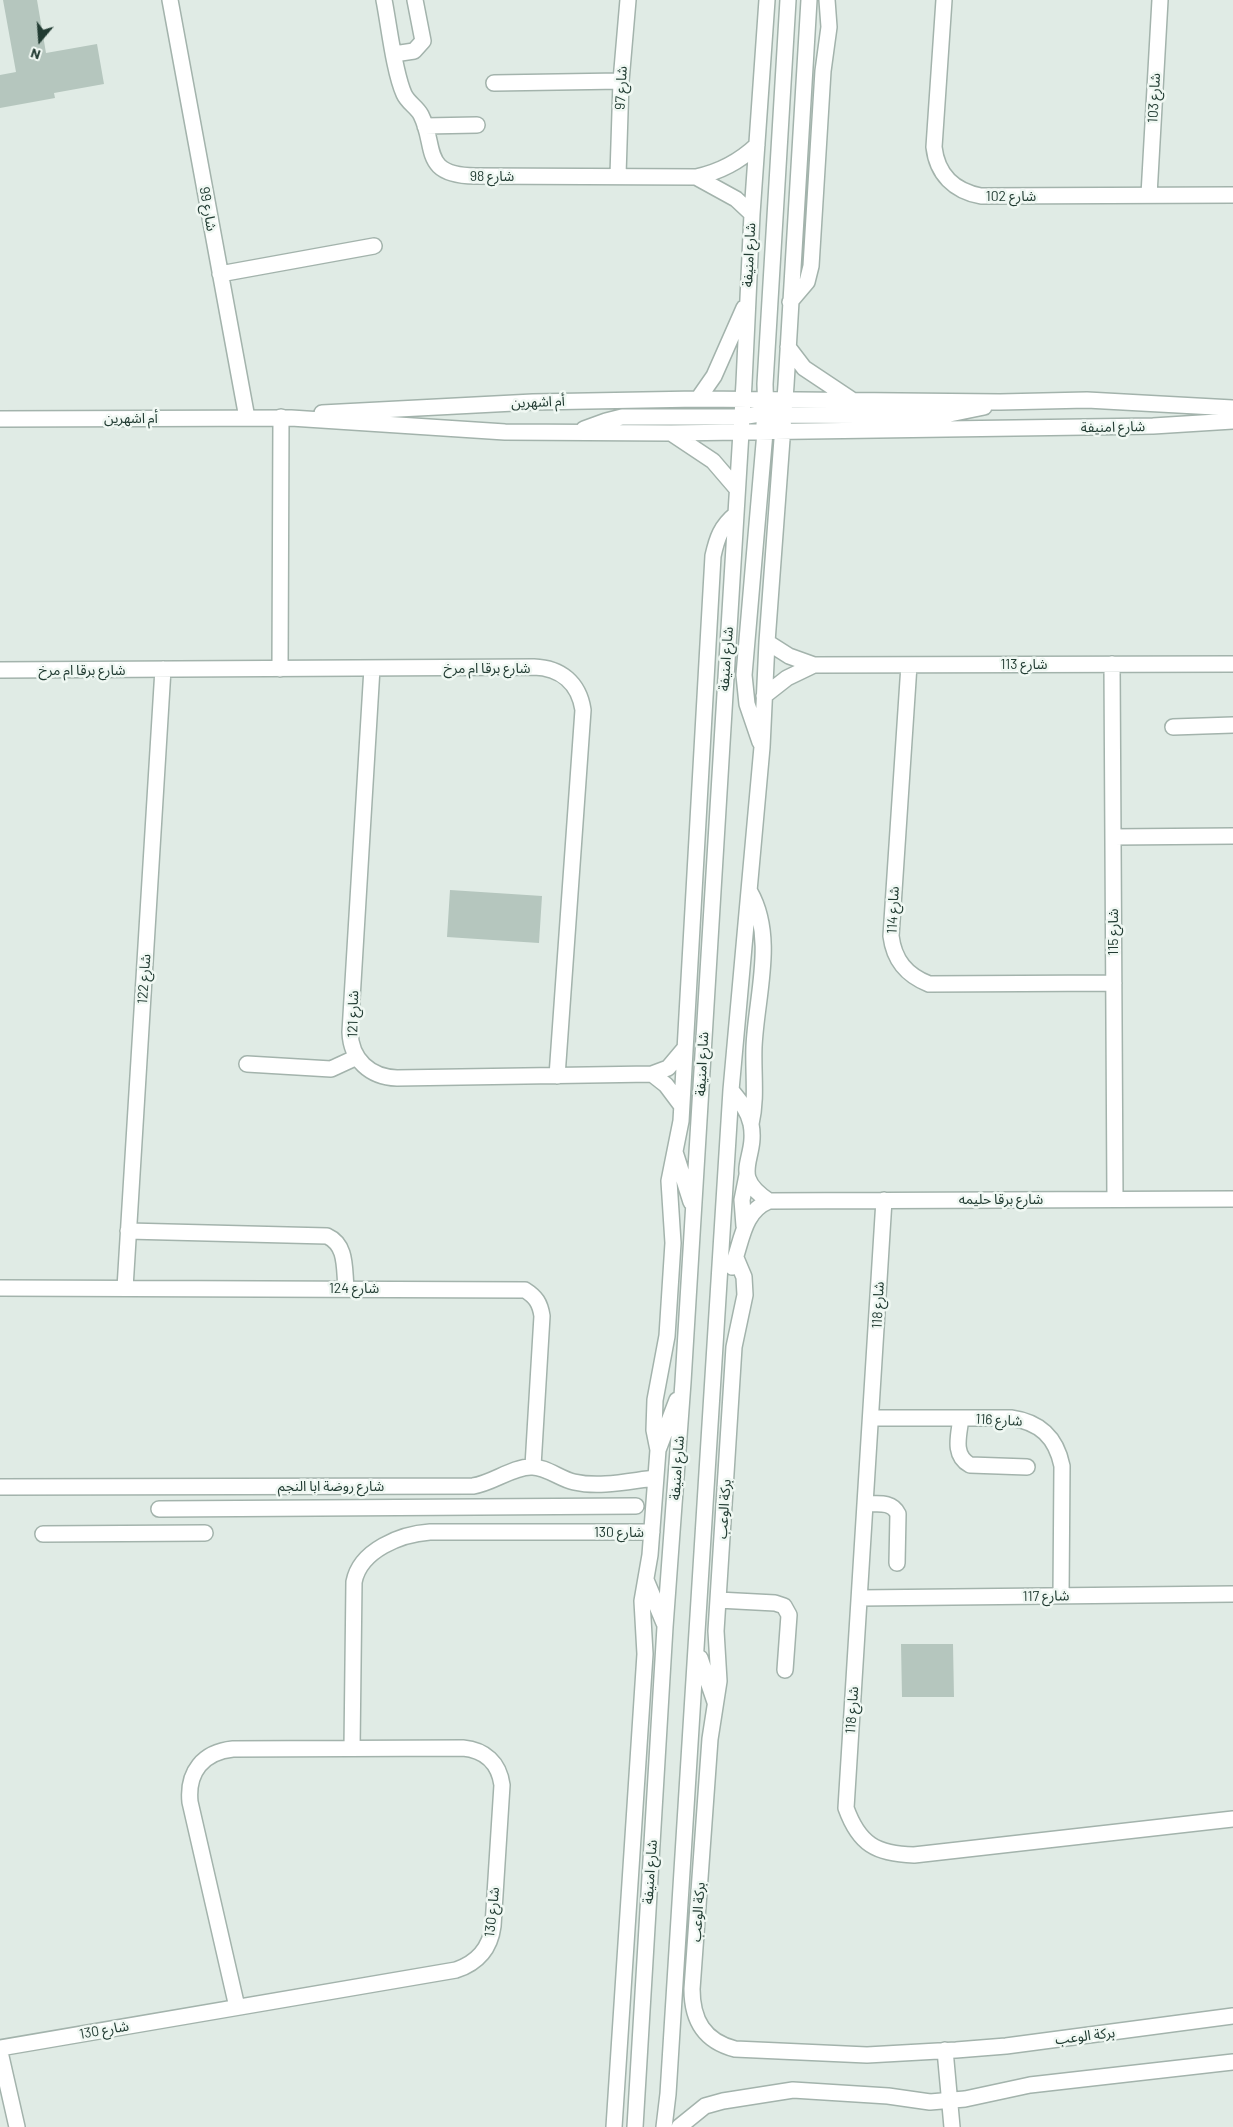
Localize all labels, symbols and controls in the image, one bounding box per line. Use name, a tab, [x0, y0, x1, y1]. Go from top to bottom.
north arrow	[15, 15, 65, 65]
text: N	[28, 45, 42, 64]
street label: شارع 97	[611, 66, 631, 110]
street label: شارع 103	[1144, 73, 1164, 123]
street label: شارع 98	[470, 168, 514, 184]
street label: شارع 99	[196, 186, 220, 232]
street label: شارع 102	[986, 188, 1036, 204]
street label: شارع امنيفة	[739, 222, 759, 288]
street label: أم اشهرين	[511, 393, 565, 411]
street label: أم اشهرين	[104, 410, 158, 426]
street label: شارع امنيفة	[1081, 418, 1145, 436]
street label: شارع امنيفة	[715, 626, 737, 692]
street label: شارع 113	[1000, 656, 1048, 672]
street label: شارع برقا ام مرخ	[444, 660, 530, 676]
street label: شارع برقا ام مرخ	[39, 662, 125, 678]
street label: شارع 114	[883, 886, 903, 934]
street label: شارع 115	[1105, 908, 1121, 956]
street label: شارع 122	[134, 953, 154, 1005]
street label: شارع 121	[344, 990, 362, 1038]
street label: شارع امنيفة	[692, 1031, 712, 1097]
street label: شارع برقا حليمه	[959, 1191, 1043, 1207]
street label: شارع 124	[329, 1280, 379, 1296]
street label: شارع 118	[868, 1281, 888, 1329]
street label: شارع 116	[975, 1410, 1023, 1430]
street label: شارع امنيفة	[666, 1435, 688, 1501]
street label: شارع روضة ابا النجم	[278, 1478, 384, 1494]
street label: بركة الوعب	[714, 1478, 734, 1540]
street label: شارع 130	[594, 1524, 644, 1540]
street label: شارع 117	[1023, 1587, 1069, 1605]
street label: شارع 118	[842, 1686, 862, 1734]
street label: شارع امنيفة	[639, 1839, 661, 1905]
street label: بركة الوعب	[688, 1881, 708, 1943]
street label: شارع 130	[481, 1886, 503, 1938]
street label: شارع 130	[78, 2017, 130, 2043]
street label: بركة الوعب	[1054, 2024, 1116, 2048]

